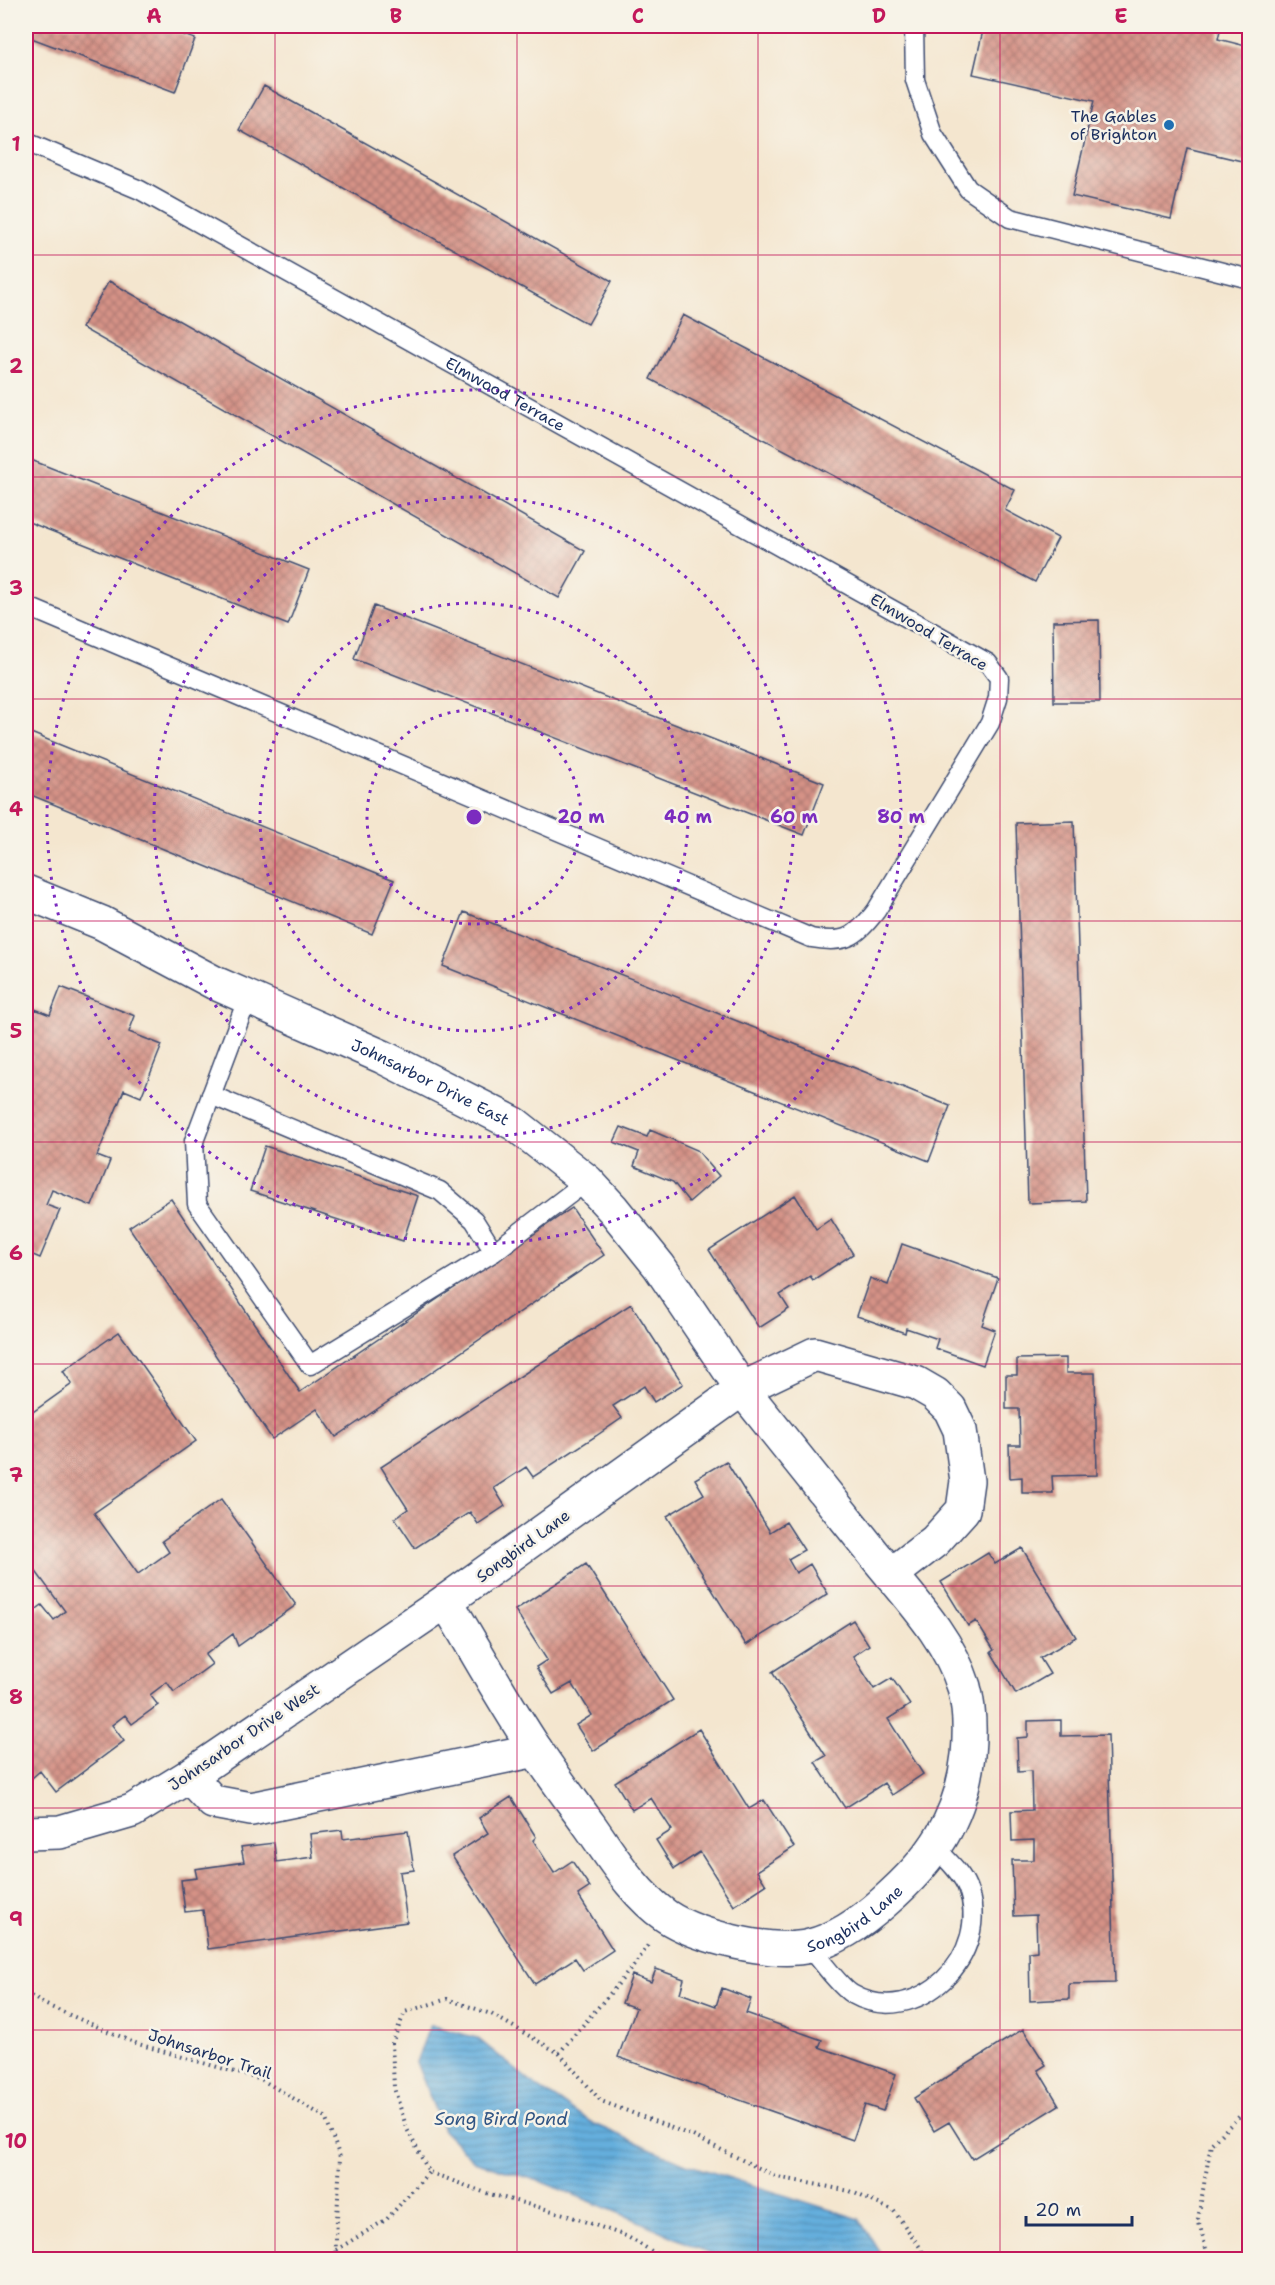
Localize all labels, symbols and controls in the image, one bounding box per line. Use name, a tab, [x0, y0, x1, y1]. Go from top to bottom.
text: A	[146, 3, 162, 29]
text: B	[390, 3, 402, 29]
text: C	[632, 3, 644, 29]
text: D	[872, 3, 886, 29]
text: E	[1114, 3, 1128, 29]
place label: The Gables of Brighton	[1070, 106, 1157, 145]
marker: The Gables of Brighton	[1162, 118, 1176, 132]
text: 1	[11, 131, 21, 157]
street label: Elmwood Terrace	[442, 352, 569, 436]
text: 2	[9, 353, 23, 379]
text: 3	[9, 575, 23, 601]
street label: Elmwood Terrace	[866, 589, 992, 675]
text: 4	[9, 796, 23, 822]
text: 20 m	[557, 805, 605, 829]
text: 40 m	[664, 805, 712, 829]
text: 60 m	[770, 805, 818, 829]
text: 80 m	[877, 805, 925, 829]
centre of rings	[464, 807, 484, 827]
text: 5	[10, 1018, 22, 1044]
street label: Johnsarbor Drive East	[348, 1034, 513, 1130]
text: 6	[9, 1240, 23, 1266]
text: 7	[9, 1462, 23, 1488]
street label: Songbird Lane	[472, 1505, 574, 1587]
street label: Johnsarbor Drive West	[164, 1679, 324, 1795]
text: 8	[9, 1684, 23, 1710]
street label: Songbird Lane	[804, 1880, 907, 1957]
text: 9	[9, 1906, 23, 1932]
street label: Johnsarbor Trail	[145, 2024, 275, 2084]
water label: Song Bird Pond	[434, 2107, 568, 2131]
text: 10	[5, 2128, 27, 2154]
scale bar	[1026, 2189, 1132, 2227]
text: 20 m	[1035, 2198, 1081, 2222]

